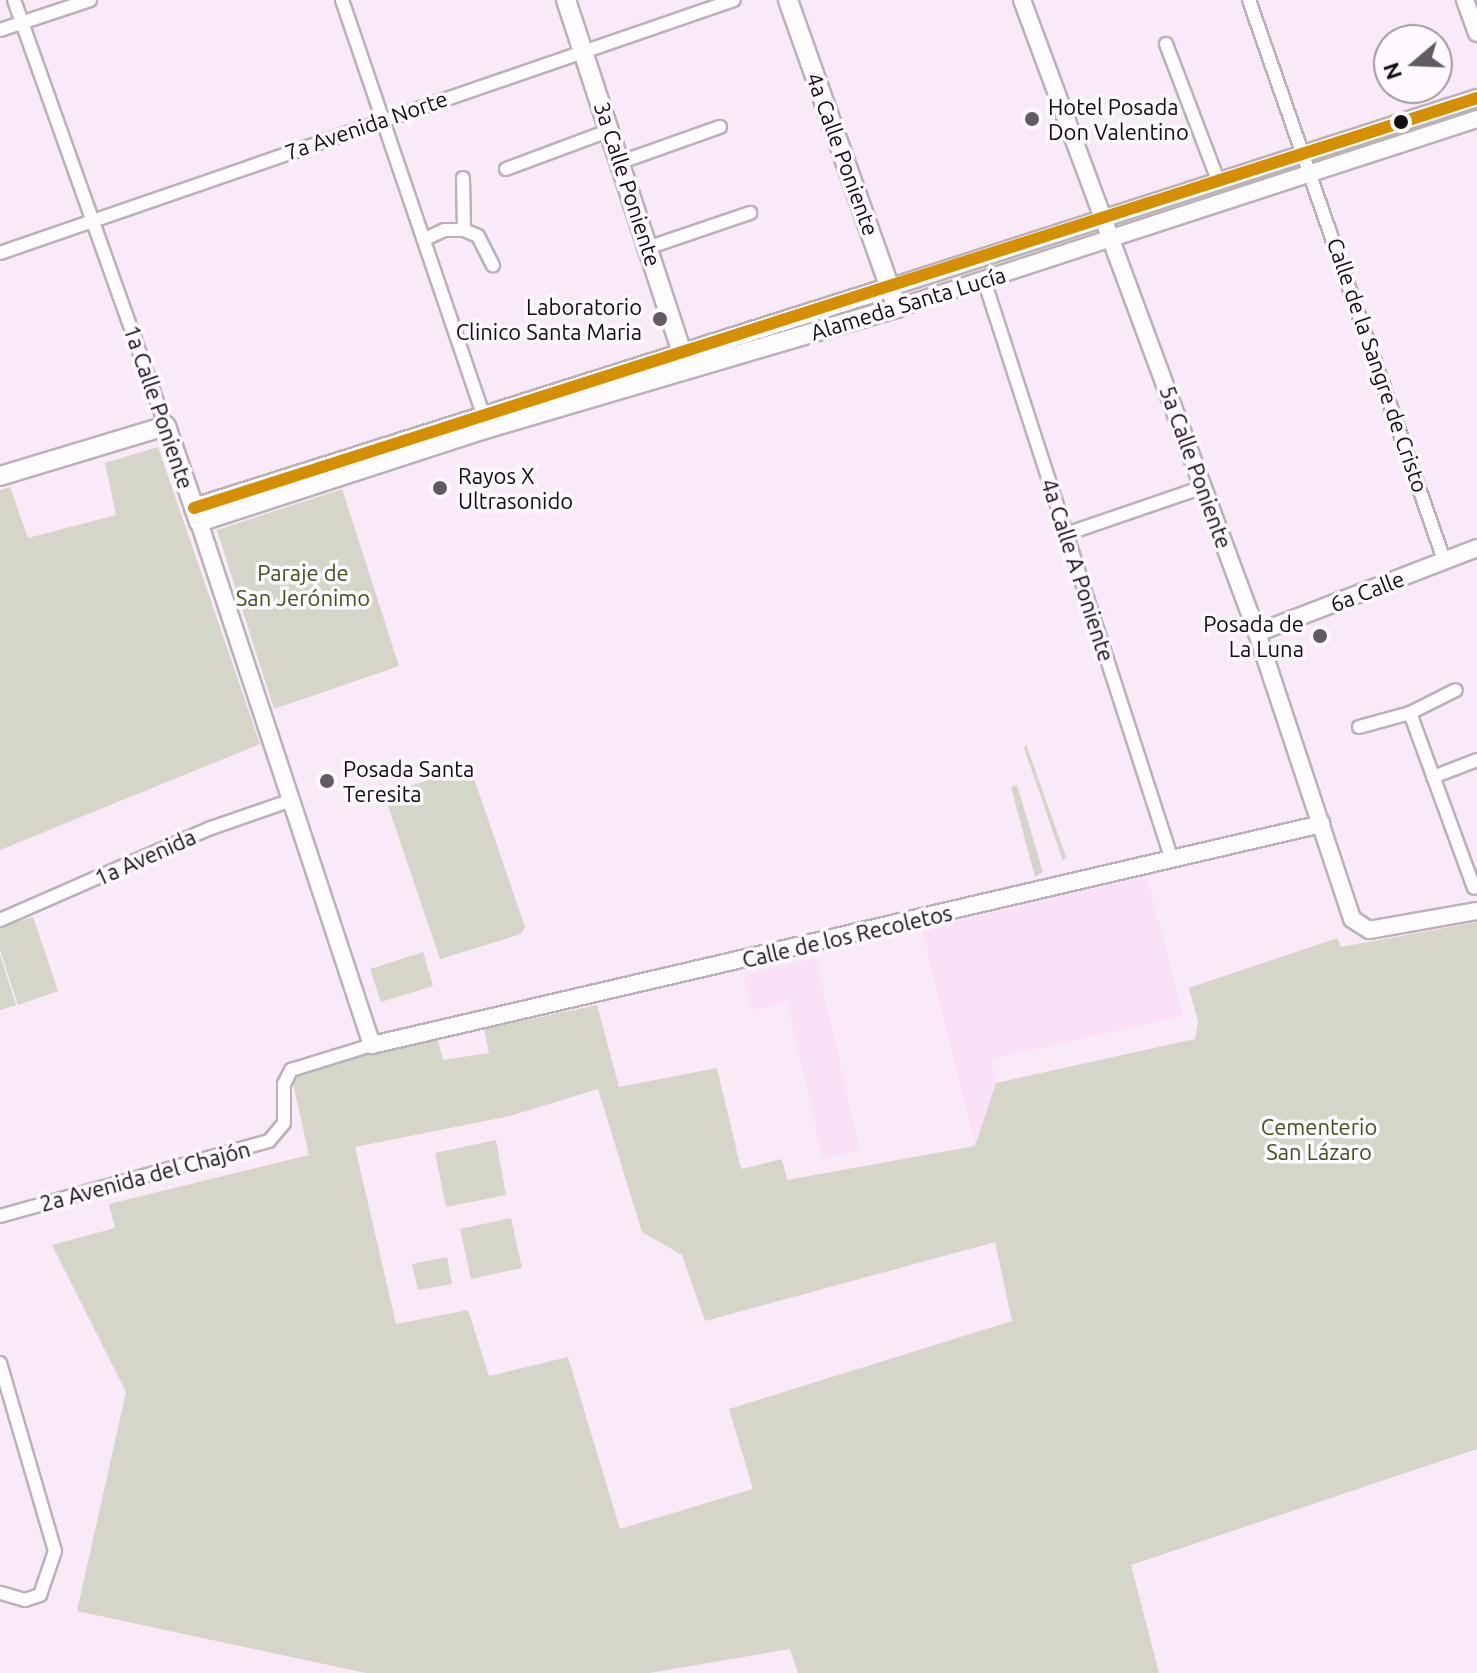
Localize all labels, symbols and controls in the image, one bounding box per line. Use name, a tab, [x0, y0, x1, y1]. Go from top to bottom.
north arrow	[1373, 24, 1453, 104]
text: N	[1377, 59, 1406, 83]
street label: 4a Calle Poniente	[801, 69, 885, 239]
street label: 7a Avenida Norte	[281, 85, 451, 165]
place label: Hotel Posada Don Valentino	[1048, 93, 1189, 144]
street label: 3a Calle Poniente	[589, 98, 667, 270]
marker: Hotel Posada Don Valentino	[1023, 110, 1041, 128]
unlabelled marker	[1393, 114, 1409, 130]
street label: Calle de la Sangre de Cristo	[1322, 234, 1434, 496]
street label: Alameda Santa Lucía	[807, 261, 1009, 345]
place label: Laboratorio Clinico Santa Maria	[456, 293, 642, 344]
marker: Laboratorio Clinico Santa Maria	[649, 308, 671, 330]
street label: 1a Calle Poniente	[119, 322, 199, 492]
street label: 5a Calle Poniente	[1154, 382, 1238, 552]
place label: Rayos X Ultrasonido	[458, 462, 573, 514]
street label: 4a Calle A Poniente	[1036, 475, 1120, 665]
marker: Rayos X Ultrasonido	[429, 477, 451, 499]
park label: Paraje de San Jerónimo	[236, 559, 370, 610]
street label: 6a Calle	[1326, 565, 1408, 617]
place label: Posada de La Luna	[1203, 610, 1304, 662]
marker: Posada de La Luna	[1311, 627, 1329, 645]
place label: Posada Santa Teresita	[343, 755, 474, 806]
marker: Posada Santa Teresita	[318, 772, 336, 790]
street label: 1a Avenida	[90, 823, 200, 891]
street label: Calle de los Recoletos	[739, 899, 955, 973]
park label: Cementerio San Lázaro	[1261, 1113, 1377, 1164]
street label: 2a Avenida del Chajón	[37, 1135, 253, 1217]

